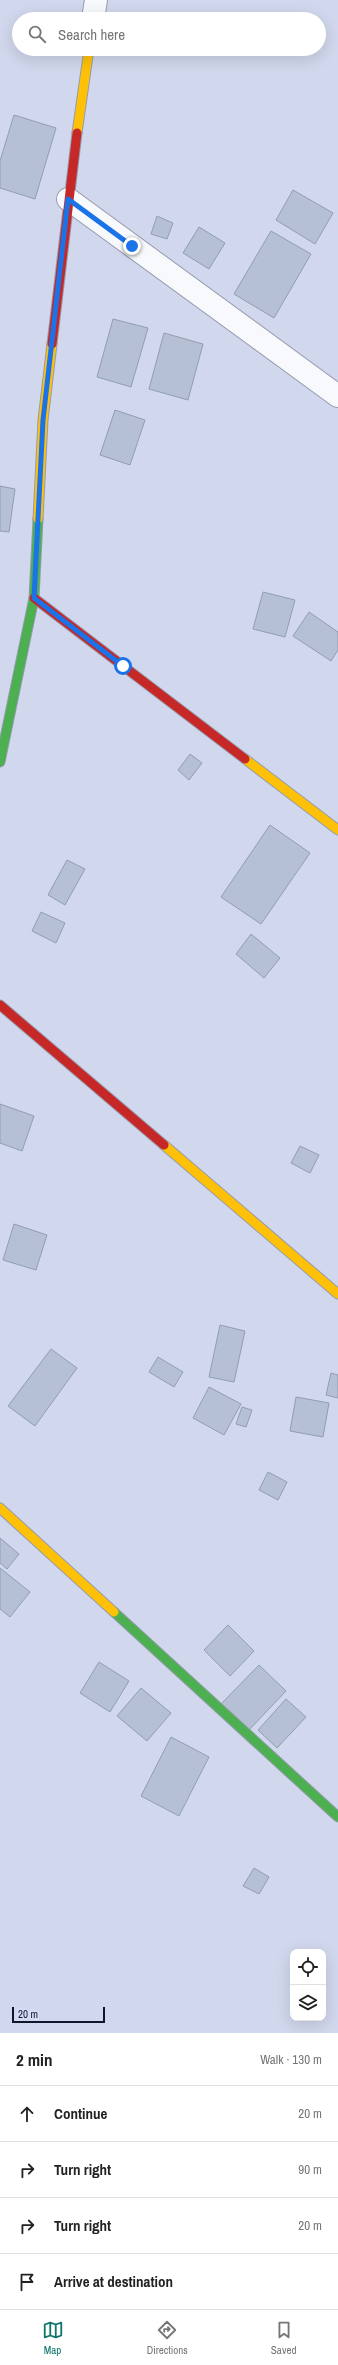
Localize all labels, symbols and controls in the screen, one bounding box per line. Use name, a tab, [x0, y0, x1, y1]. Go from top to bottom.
search box	[12, 12, 326, 56]
icon: search	[26, 23, 48, 45]
text: Search here	[58, 24, 125, 45]
route end	[123, 237, 141, 255]
route start	[114, 657, 132, 675]
map controls	[290, 1949, 326, 2021]
button: locate	[290, 1949, 326, 1985]
button: layers	[290, 1985, 326, 2021]
scale bar	[12, 2005, 105, 2024]
text: 20 m	[18, 2007, 38, 2021]
text: 2 min	[16, 2048, 52, 2071]
text: Walk · 130 m	[260, 2051, 322, 2068]
icon: ahead	[16, 2103, 38, 2125]
text: Continue	[54, 2103, 107, 2124]
text: 20 m	[298, 2105, 322, 2122]
icon: right	[16, 2159, 38, 2181]
text: Turn right	[54, 2159, 111, 2180]
text: 90 m	[298, 2161, 322, 2178]
icon: right	[16, 2215, 38, 2237]
text: Turn right	[54, 2215, 111, 2236]
text: 20 m	[298, 2217, 322, 2234]
icon: arrive	[16, 2271, 38, 2293]
text: Arrive at destination	[54, 2271, 173, 2292]
tab: Map	[42, 2319, 64, 2357]
tab: Directions	[147, 2319, 188, 2357]
tab: Saved	[271, 2319, 296, 2357]

